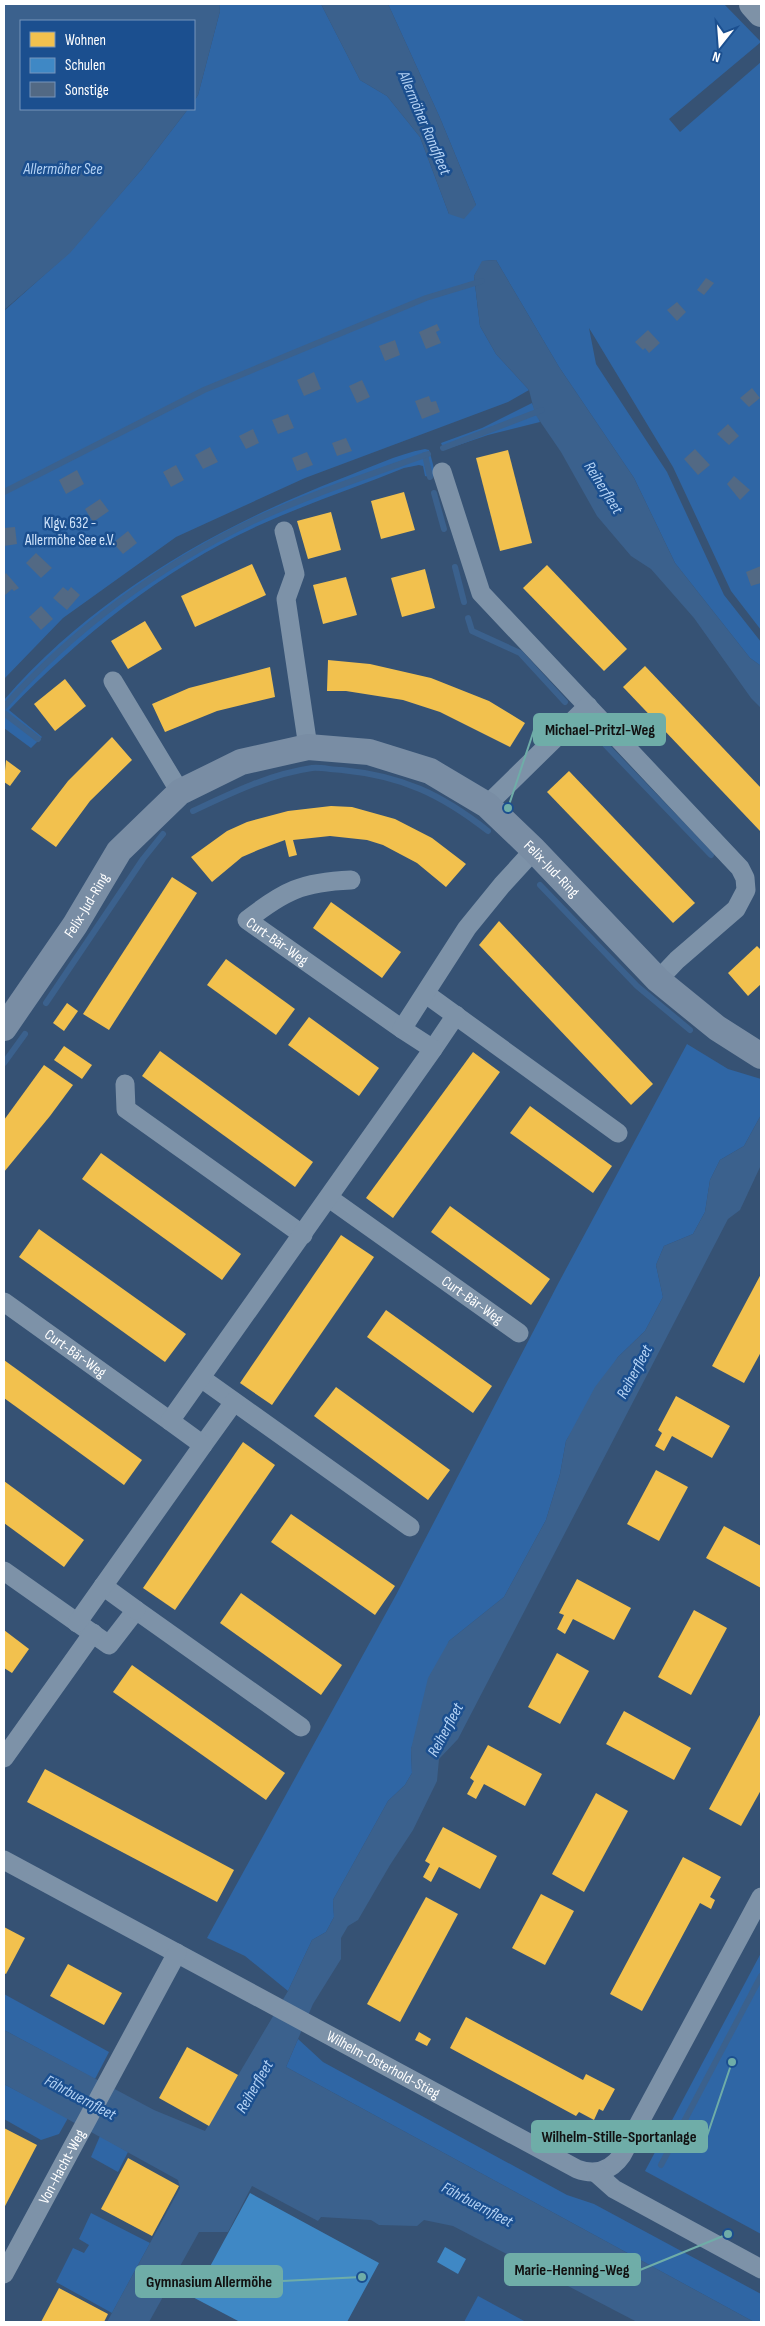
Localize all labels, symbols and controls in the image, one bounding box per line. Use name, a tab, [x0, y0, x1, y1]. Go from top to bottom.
legend	[20, 20, 195, 110]
north arrow	[695, 20, 745, 70]
text: Wohnen	[65, 31, 106, 50]
text: N	[710, 48, 722, 66]
text: Schulen	[65, 56, 105, 75]
water label: Allermöher Randfleet	[393, 67, 455, 179]
text: Sonstige	[65, 81, 109, 100]
water label: Allermöher See	[22, 160, 103, 179]
water label: Reiherfleet	[580, 458, 627, 519]
park label: Klgv. 632 - Allermöhe See e.V.	[24, 514, 115, 550]
callout: Michael-Pritzl-Weg	[534, 714, 665, 745]
text: Michael-Pritzl-Weg	[545, 721, 655, 740]
street label: Felix-Jud-Ring	[520, 836, 584, 901]
street label: Felix-Jud-Ring	[60, 869, 113, 941]
street label: Curt-Bär-Weg	[242, 913, 312, 970]
street label: Curt-Bär-Weg	[438, 1271, 507, 1328]
street label: Curt-Bär-Weg	[41, 1325, 110, 1382]
water label: Reiherfleet	[613, 1341, 658, 1402]
water label: Reiherfleet	[424, 1699, 469, 1760]
street label: Wilhelm-Osterhold-Stieg	[323, 2026, 443, 2103]
water label: Reiherfleet	[232, 2056, 278, 2117]
water label: Fährbuernfleet	[41, 2071, 120, 2125]
callout: Wilhelm-Stille-Sportanlage	[532, 2121, 707, 2152]
street label: Von-Hacht-Weg	[34, 2126, 90, 2207]
text: Wilhelm-Stille-Sportanlage	[541, 2128, 697, 2147]
water label: Fährbuernfleet	[438, 2178, 517, 2232]
callout: Marie-Henning-Weg	[505, 2254, 640, 2285]
text: Marie-Henning-Weg	[514, 2261, 630, 2280]
callout: Gymnasium Allermöhe	[136, 2266, 282, 2297]
text: Gymnasium Allermöhe	[146, 2273, 272, 2292]

